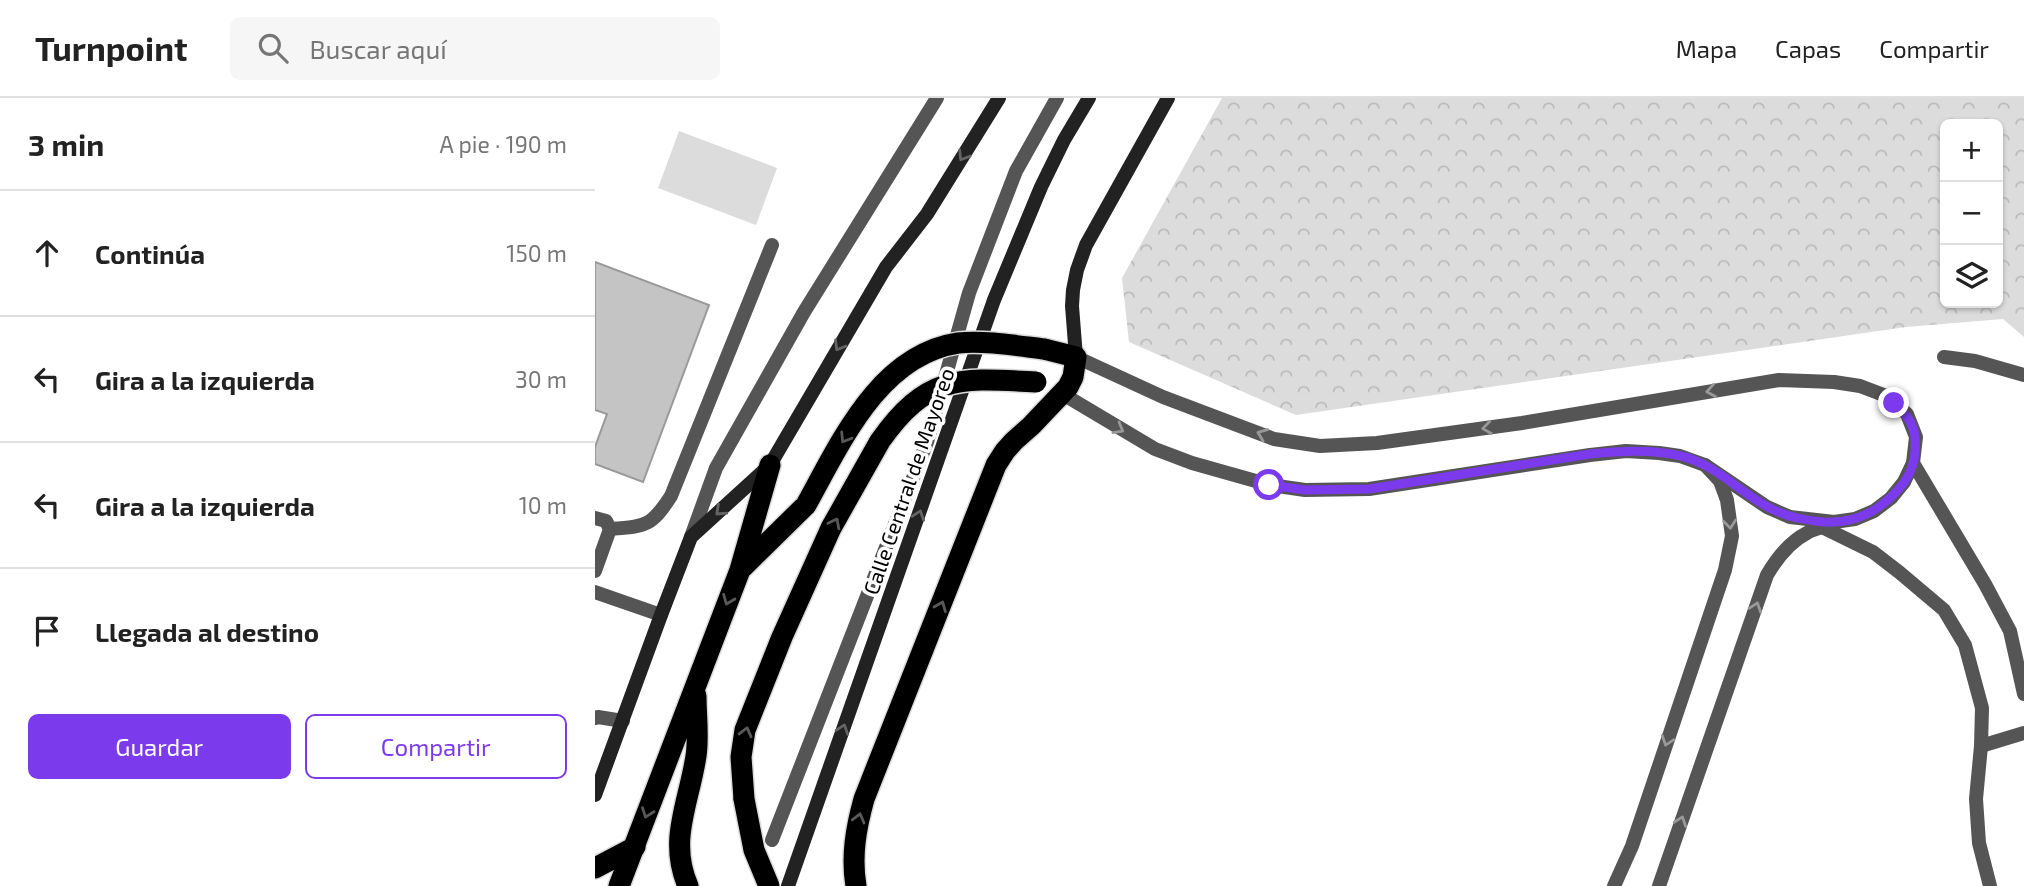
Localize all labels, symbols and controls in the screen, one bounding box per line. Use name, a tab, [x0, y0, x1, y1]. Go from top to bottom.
search box	[230, 17, 720, 80]
text: Turnpoint	[35, 28, 188, 68]
icon: search	[254, 29, 292, 67]
text: Buscar aquí	[310, 33, 447, 64]
text: Mapa	[1676, 34, 1737, 63]
text: Capas	[1775, 34, 1841, 63]
text: Compartir	[1879, 34, 1989, 63]
map controls	[1940, 119, 2003, 308]
button: +	[1940, 119, 2003, 182]
text: 3 min	[28, 126, 104, 162]
text: A pie · 190 m	[440, 130, 567, 158]
one-way arrow	[959, 148, 972, 161]
button: −	[1940, 182, 2003, 245]
icon: ahead	[28, 234, 66, 272]
text: Continúa	[95, 238, 205, 269]
text: 150 m	[506, 239, 567, 267]
button: layers	[1940, 245, 2003, 308]
one-way arrow	[834, 339, 847, 351]
icon: left	[28, 360, 66, 398]
text: Gira a la izquierda	[95, 364, 315, 395]
street label: Calle Central de Mayoreo	[857, 364, 959, 598]
text: 30 m	[515, 365, 567, 393]
one-way arrow	[1705, 383, 1717, 398]
route end	[1878, 387, 1909, 418]
one-way arrow	[1481, 420, 1493, 435]
one-way arrow	[1112, 421, 1124, 434]
one-way arrow	[1256, 429, 1268, 443]
one-way arrow	[840, 431, 853, 444]
route start	[1253, 469, 1284, 500]
icon: left	[28, 486, 66, 524]
text: Gira a la izquierda	[95, 490, 315, 521]
text: 10 m	[519, 491, 567, 519]
one-way arrow	[715, 503, 728, 515]
one-way arrow	[911, 509, 925, 521]
one-way arrow	[826, 517, 840, 530]
one-way arrow	[1723, 518, 1738, 529]
one-way arrow	[722, 594, 736, 606]
one-way arrow	[932, 601, 946, 613]
one-way arrow	[1748, 601, 1762, 613]
icon: arrive	[28, 612, 66, 650]
text: Llegada al destino	[95, 616, 319, 647]
button: Guardar	[28, 714, 291, 779]
button: Compartir	[305, 714, 567, 779]
one-way arrow	[835, 724, 849, 736]
one-way arrow	[738, 726, 752, 738]
one-way arrow	[1661, 734, 1675, 746]
one-way arrow	[641, 806, 655, 818]
one-way arrow	[851, 813, 865, 825]
one-way arrow	[1673, 816, 1687, 828]

